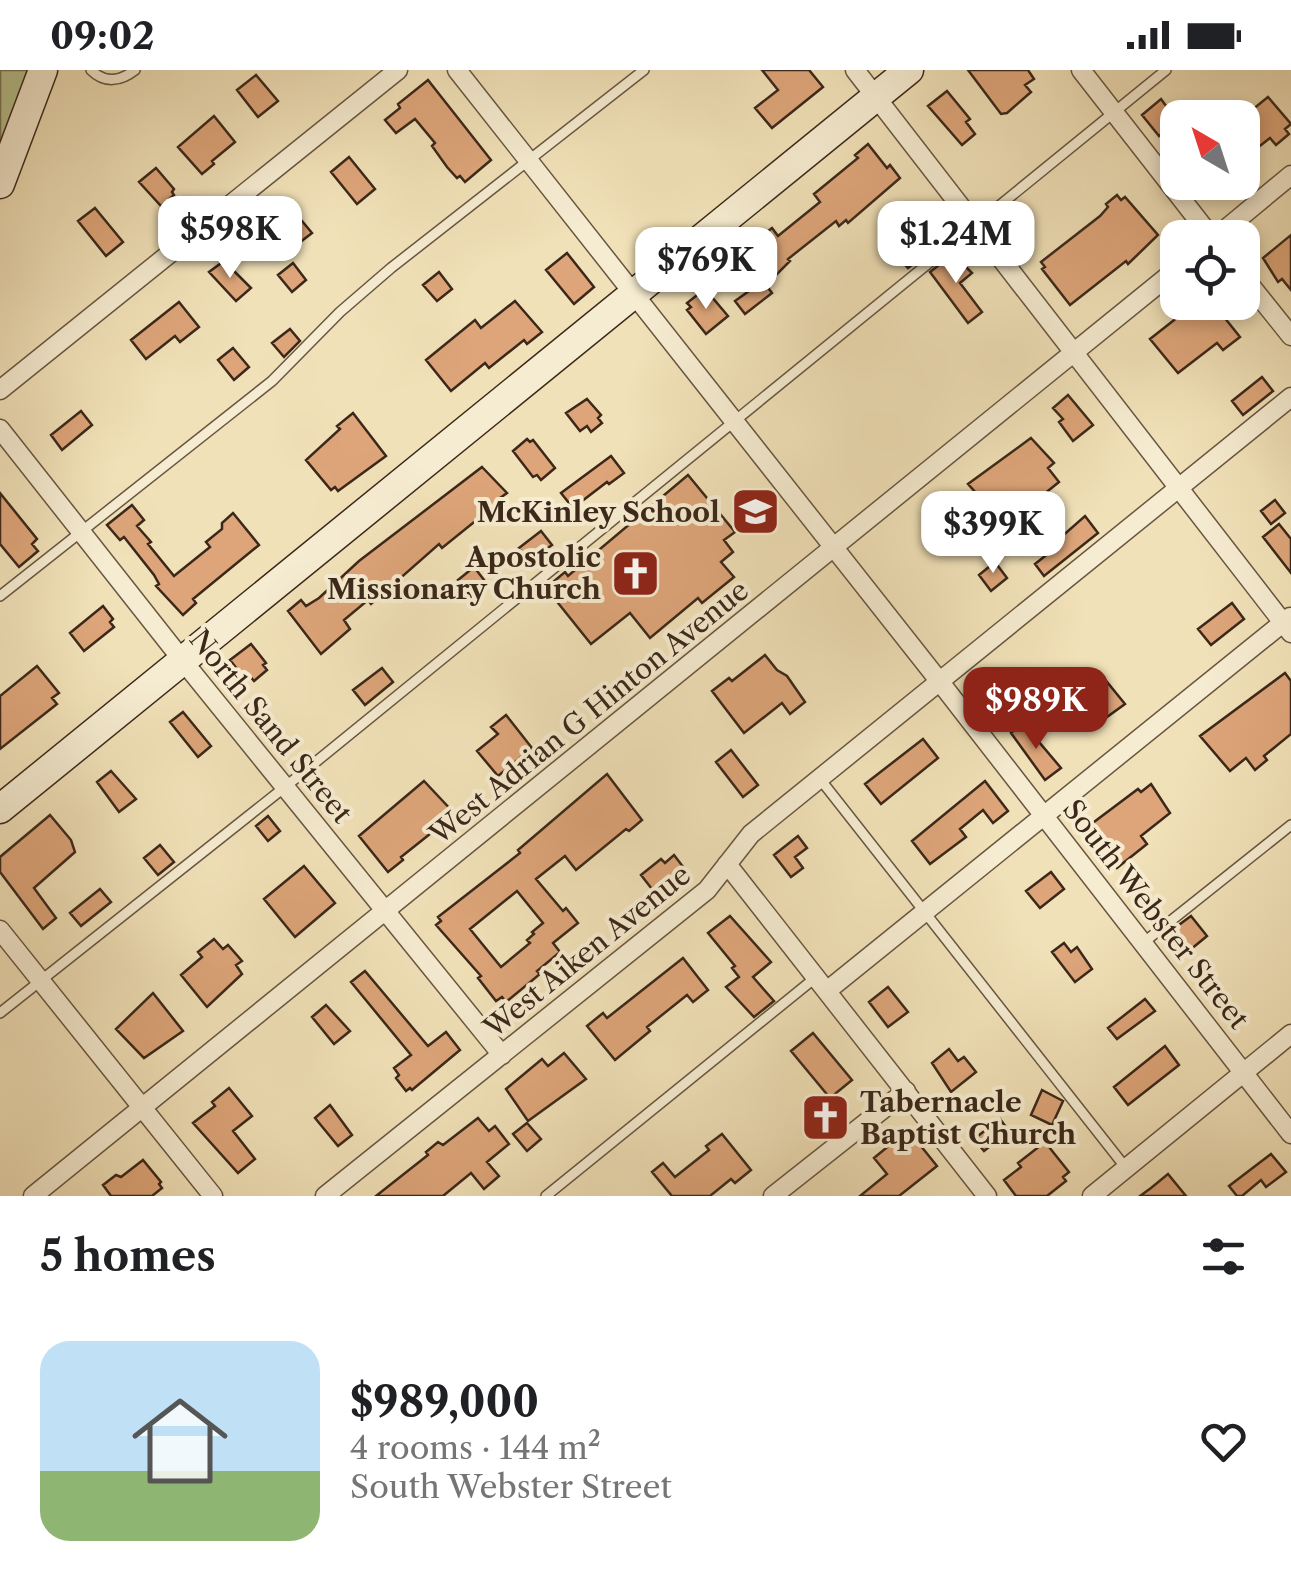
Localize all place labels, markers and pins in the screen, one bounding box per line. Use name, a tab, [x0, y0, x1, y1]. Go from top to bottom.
pin: $598K	[160, 196, 300, 281]
pin: $1.24M	[875, 201, 1037, 286]
pin: $769K	[636, 227, 776, 312]
school or university icon: McKinley School	[729, 486, 781, 538]
pin: $399K	[923, 491, 1063, 576]
place label: McKinley School	[477, 495, 720, 529]
place label: Apostolic Missionary Church	[327, 540, 601, 606]
church icon: Apostolic Missionary Church	[610, 547, 662, 599]
pin: $989K	[966, 667, 1106, 752]
place label: Tabernacle Baptist Church	[860, 1085, 1076, 1151]
church icon: Tabernacle Baptist Church	[799, 1092, 851, 1144]

